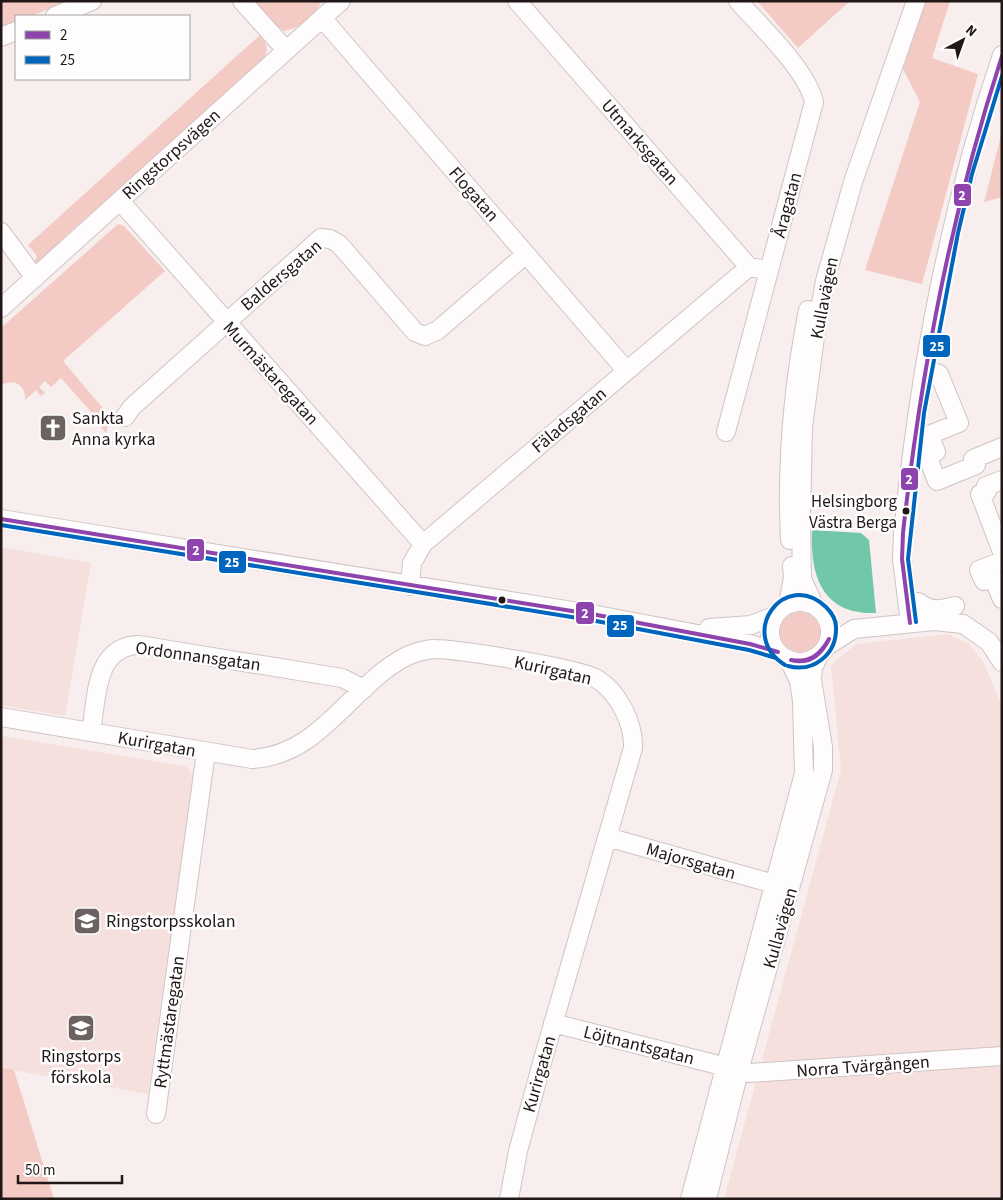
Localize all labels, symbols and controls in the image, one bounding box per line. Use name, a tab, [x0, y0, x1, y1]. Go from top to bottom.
legend	[15, 15, 190, 80]
north arrow	[938, 15, 988, 65]
text: N	[961, 20, 981, 42]
text: 2	[60, 25, 67, 46]
text: 25	[60, 50, 75, 71]
street label: Utmarksgatan	[595, 94, 684, 191]
street label: Ringstorpsvägen	[117, 103, 226, 205]
street label: Flogatan	[443, 161, 505, 227]
street label: Åragatan	[767, 170, 808, 241]
line badge: 2	[953, 183, 972, 207]
text: 2	[958, 186, 966, 206]
street label: Baldersgatan	[235, 234, 327, 317]
street label: Kullavägen	[804, 255, 845, 341]
street label: Murmästaregatan	[217, 316, 324, 431]
line badge: 25	[922, 334, 951, 358]
text: 25	[930, 337, 944, 357]
street label: Fäladsgatan	[527, 382, 612, 459]
place label: Sankta Anna kyrka	[72, 406, 156, 452]
church icon: Sankta Anna kyrka	[38, 413, 68, 443]
line badge: 2	[900, 467, 919, 491]
text: 2	[905, 470, 913, 490]
place label: Helsingborg Västra Berga	[809, 490, 897, 535]
marker: Helsingborg Västra Berga	[901, 506, 911, 516]
line badge: 2	[186, 538, 205, 562]
text: 2	[192, 541, 200, 561]
line badge: 25	[218, 550, 247, 574]
text: 25	[225, 553, 239, 573]
unlabelled marker	[497, 595, 507, 605]
line badge: 2	[575, 601, 595, 625]
text: 2	[581, 604, 589, 624]
line badge: 25	[606, 614, 635, 638]
text: 25	[613, 616, 627, 636]
street label: Ordonnansgatan	[134, 635, 262, 678]
street label: Kurirgatan	[512, 649, 594, 692]
street label: Kurirgatan	[116, 725, 198, 764]
street label: Majorsgatan	[643, 837, 739, 886]
street label: Kullavägen	[757, 885, 804, 971]
school or university icon: Ringstorpsskolan	[72, 906, 102, 936]
place label: Ringstorpsskolan	[106, 909, 236, 934]
street label: Ryttmästaregatan	[148, 954, 191, 1090]
school or university icon: Ringstorps förskola	[66, 1013, 96, 1043]
street label: Löjtnantsgatan	[581, 1020, 697, 1071]
street label: Kurirgatan	[517, 1033, 562, 1116]
place label: Ringstorps förskola	[41, 1044, 121, 1090]
street label: Norra Tvärgången	[795, 1049, 931, 1084]
scale bar	[18, 1152, 121, 1184]
text: 50 m	[25, 1160, 55, 1181]

